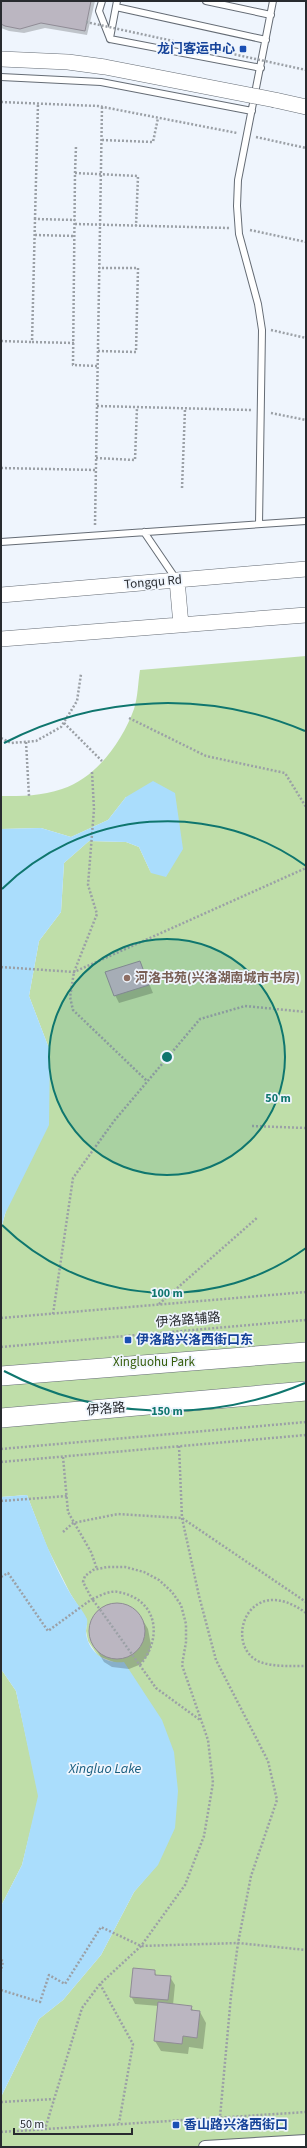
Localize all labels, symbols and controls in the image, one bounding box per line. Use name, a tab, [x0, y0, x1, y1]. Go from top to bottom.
place label: 龙门客运中心	[157, 40, 235, 58]
marker: 龙门客运中心	[238, 44, 248, 54]
street label: Tongqu Rd	[123, 571, 183, 593]
place label: 河洛书苑(兴洛湖南城市书房)	[135, 969, 300, 987]
marker: 河洛书苑(兴洛湖南城市书房)	[122, 973, 132, 983]
centre of rings	[160, 1050, 174, 1064]
text: 50 m	[265, 1090, 291, 1107]
text: 100 m	[151, 1285, 183, 1302]
street label: 伊洛路辅路	[155, 1308, 221, 1332]
place label: 伊洛路兴洛西街口东	[136, 1331, 253, 1349]
marker: 伊洛路兴洛西街口东	[123, 1335, 133, 1345]
park label: Xingluohu Park	[113, 1353, 196, 1371]
street label: 伊洛路	[86, 1398, 126, 1420]
text: 150 m	[151, 1403, 183, 1420]
water label: Xingluo Lake	[68, 1759, 142, 1779]
scale bar	[14, 2110, 132, 2136]
text: 50 m	[20, 2116, 44, 2133]
place label: 香山路兴洛西街口	[184, 2116, 288, 2134]
marker: 香山路兴洛西街口	[171, 2120, 181, 2130]

